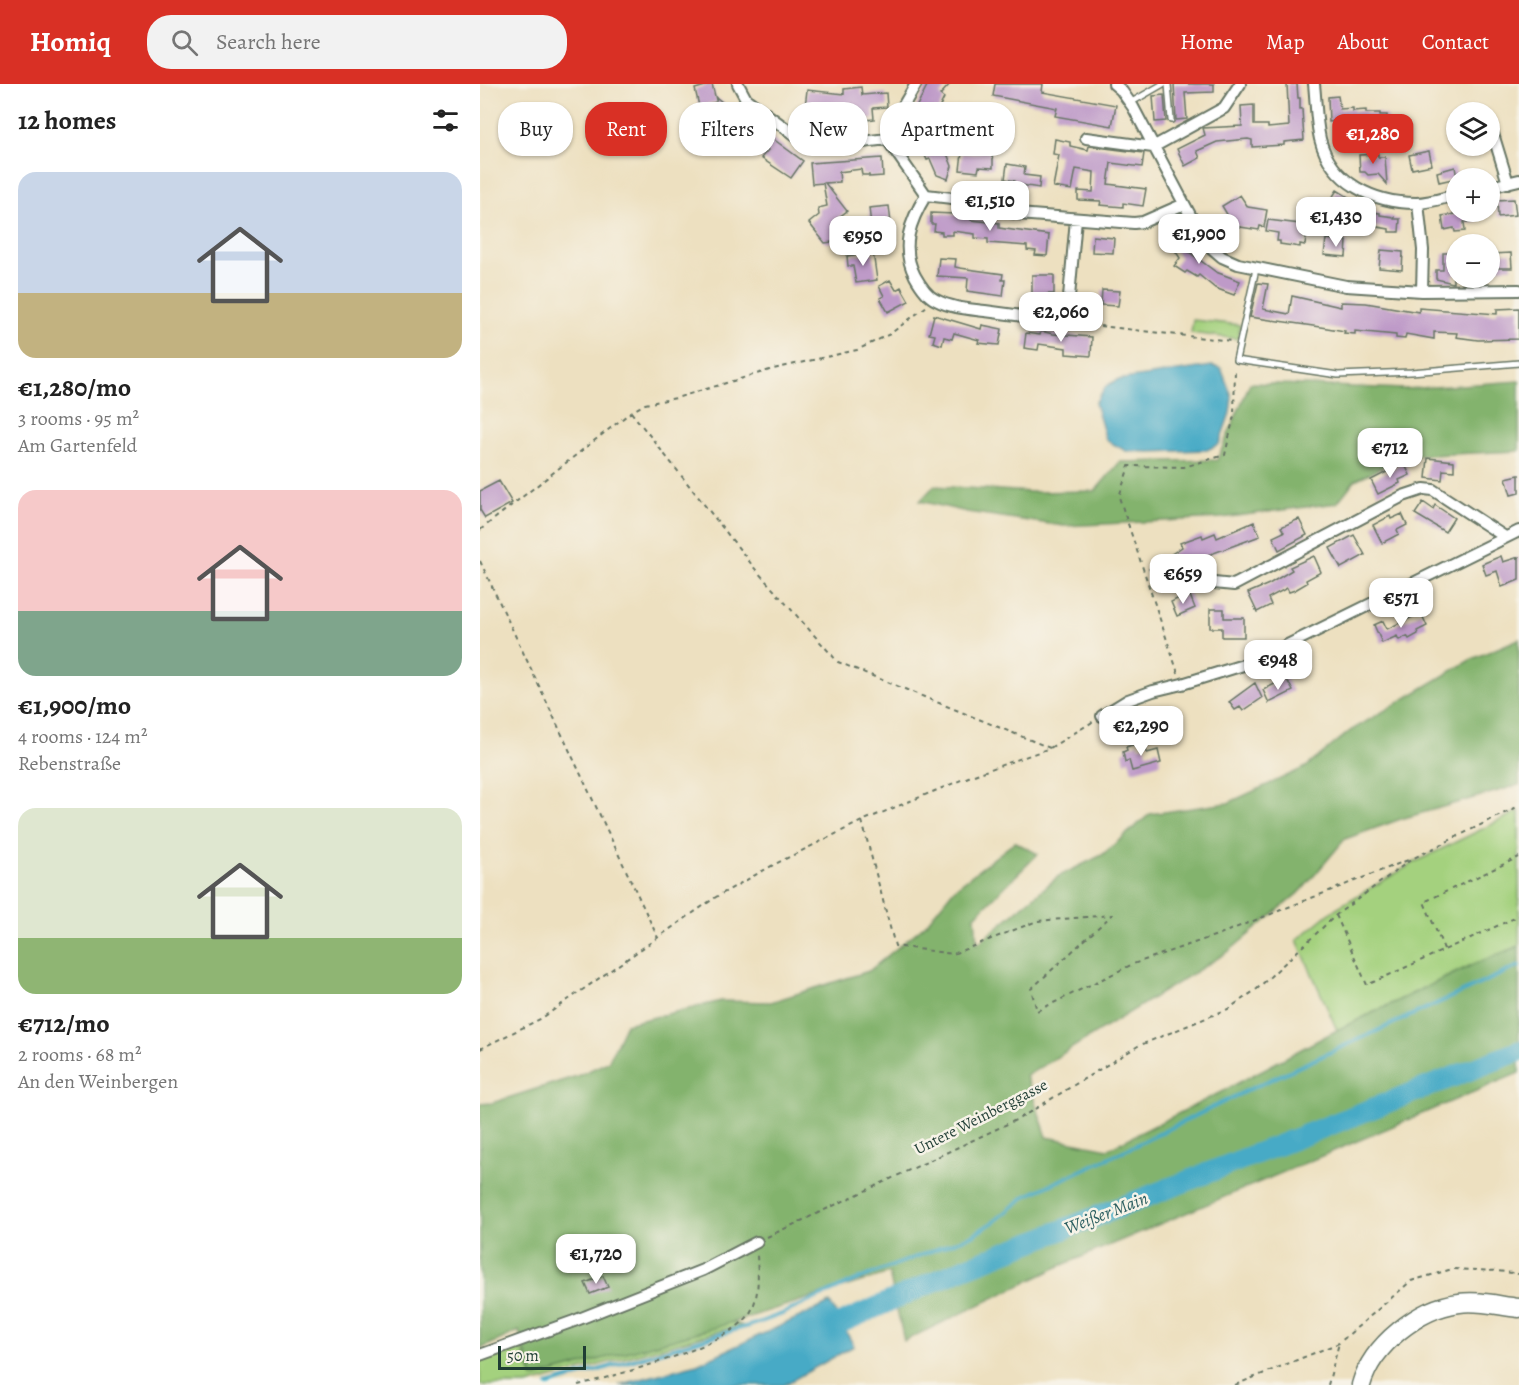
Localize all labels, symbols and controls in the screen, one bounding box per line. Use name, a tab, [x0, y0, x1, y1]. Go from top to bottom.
search box	[147, 15, 567, 69]
text: Homiq	[30, 23, 111, 61]
icon: search	[168, 26, 201, 59]
text: Search here	[216, 27, 321, 57]
text: Home	[1180, 28, 1233, 56]
text: Map	[1266, 28, 1304, 56]
text: About	[1337, 28, 1389, 56]
text: Contact	[1422, 28, 1489, 56]
chip: Buy	[498, 102, 573, 156]
chip: Rent	[585, 102, 667, 156]
chip: Filters	[679, 102, 776, 156]
chip: New	[788, 102, 868, 156]
chip: Apartment	[880, 102, 1015, 156]
map controls	[1446, 102, 1500, 288]
button: layers	[1446, 102, 1500, 156]
text: 12 homes	[18, 103, 116, 138]
icon: filters	[429, 104, 462, 137]
pin: €1,280	[1324, 114, 1422, 165]
text: €1,280	[1346, 120, 1400, 147]
button: +	[1446, 168, 1500, 222]
pin: €1,510	[941, 181, 1039, 232]
text: €1,510	[965, 187, 1015, 214]
pin: €1,430	[1287, 197, 1385, 248]
text: €1,430	[1310, 203, 1362, 230]
icon: home	[186, 211, 294, 319]
pin: €1,900	[1150, 214, 1248, 265]
pin: €950	[827, 216, 899, 267]
text: €1,900	[1172, 220, 1226, 247]
text: €950	[843, 222, 883, 249]
button: −	[1446, 234, 1500, 288]
pin: €2,060	[1012, 292, 1110, 343]
text: €2,060	[1033, 298, 1089, 325]
text: €1,280/mo	[18, 370, 131, 405]
text: 3 rooms · 95 m²	[18, 405, 139, 432]
pin: €712	[1354, 428, 1426, 479]
text: Am Gartenfeld	[18, 432, 137, 459]
text: €712	[1372, 434, 1408, 461]
icon: home	[186, 529, 294, 637]
pin: €659	[1147, 554, 1219, 605]
text: €659	[1164, 560, 1202, 587]
pin: €571	[1365, 578, 1437, 629]
text: €571	[1383, 584, 1419, 611]
pin: €948	[1242, 640, 1314, 691]
text: €948	[1258, 646, 1298, 673]
text: €1,900/mo	[18, 688, 131, 723]
pin: €2,290	[1092, 706, 1190, 757]
text: €2,290	[1113, 712, 1169, 739]
text: 4 rooms · 124 m²	[18, 723, 148, 750]
text: Rebenstraße	[18, 750, 121, 777]
icon: home	[186, 847, 294, 955]
text: €712/mo	[18, 1006, 110, 1041]
text: 2 rooms · 68 m²	[18, 1041, 142, 1068]
text: An den Weinbergen	[18, 1068, 178, 1095]
street label: Untere Weinberggasse	[911, 1074, 1051, 1160]
water label: Weißer Main	[1061, 1186, 1151, 1240]
pin: €1,720	[547, 1234, 645, 1285]
text: €1,720	[570, 1240, 622, 1267]
scale bar	[498, 1343, 586, 1370]
text: 50 m	[507, 1345, 539, 1367]

